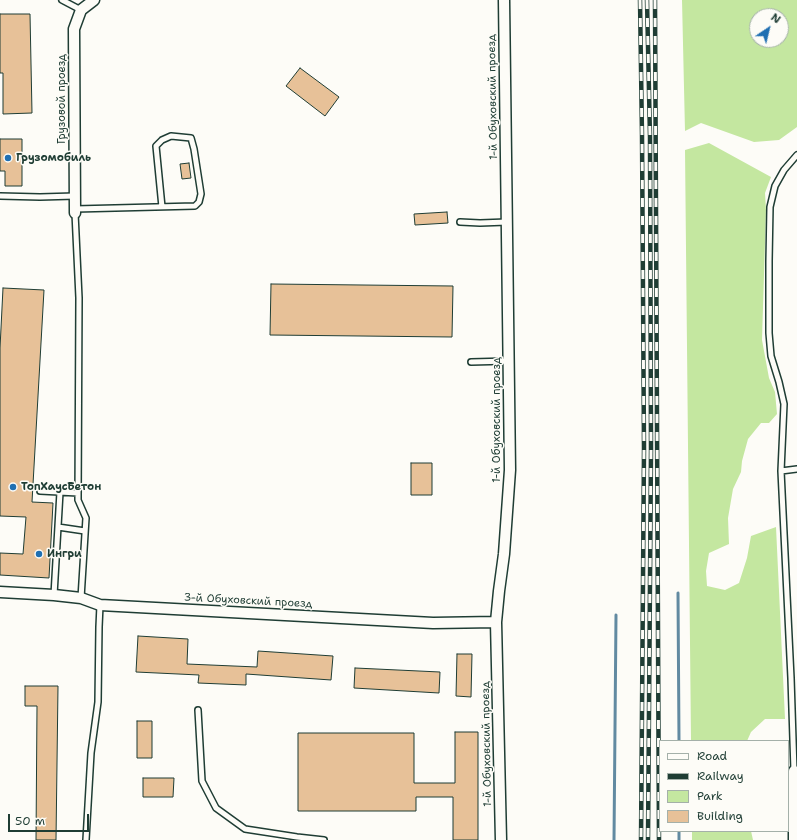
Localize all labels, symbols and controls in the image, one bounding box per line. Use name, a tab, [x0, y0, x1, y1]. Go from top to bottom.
north arrow	[749, 8, 789, 48]
text: N	[768, 10, 783, 27]
street label: 1-й Обуховский проезд	[485, 34, 501, 160]
street label: Грузовой проезд	[55, 54, 69, 144]
place label: Грузомобиль	[16, 151, 91, 165]
marker: Грузомобиль	[3, 153, 13, 163]
street label: 1-й Обуховский проезд	[490, 357, 504, 483]
place label: ТопХаусБетон	[21, 480, 101, 494]
marker: ТопХаусБетон	[8, 482, 18, 492]
place label: Ингри	[47, 547, 82, 561]
marker: Ингри	[34, 549, 44, 559]
street label: 3-й Обуховский проезд	[183, 591, 313, 611]
street label: 1-й Обуховский проезд	[479, 681, 495, 807]
legend	[659, 740, 789, 832]
text: Road	[697, 748, 727, 764]
text: Railway	[697, 768, 744, 784]
text: Park	[697, 788, 723, 804]
scale bar	[10, 806, 91, 832]
text: Building	[697, 808, 743, 824]
text: 50 m	[15, 813, 45, 829]

